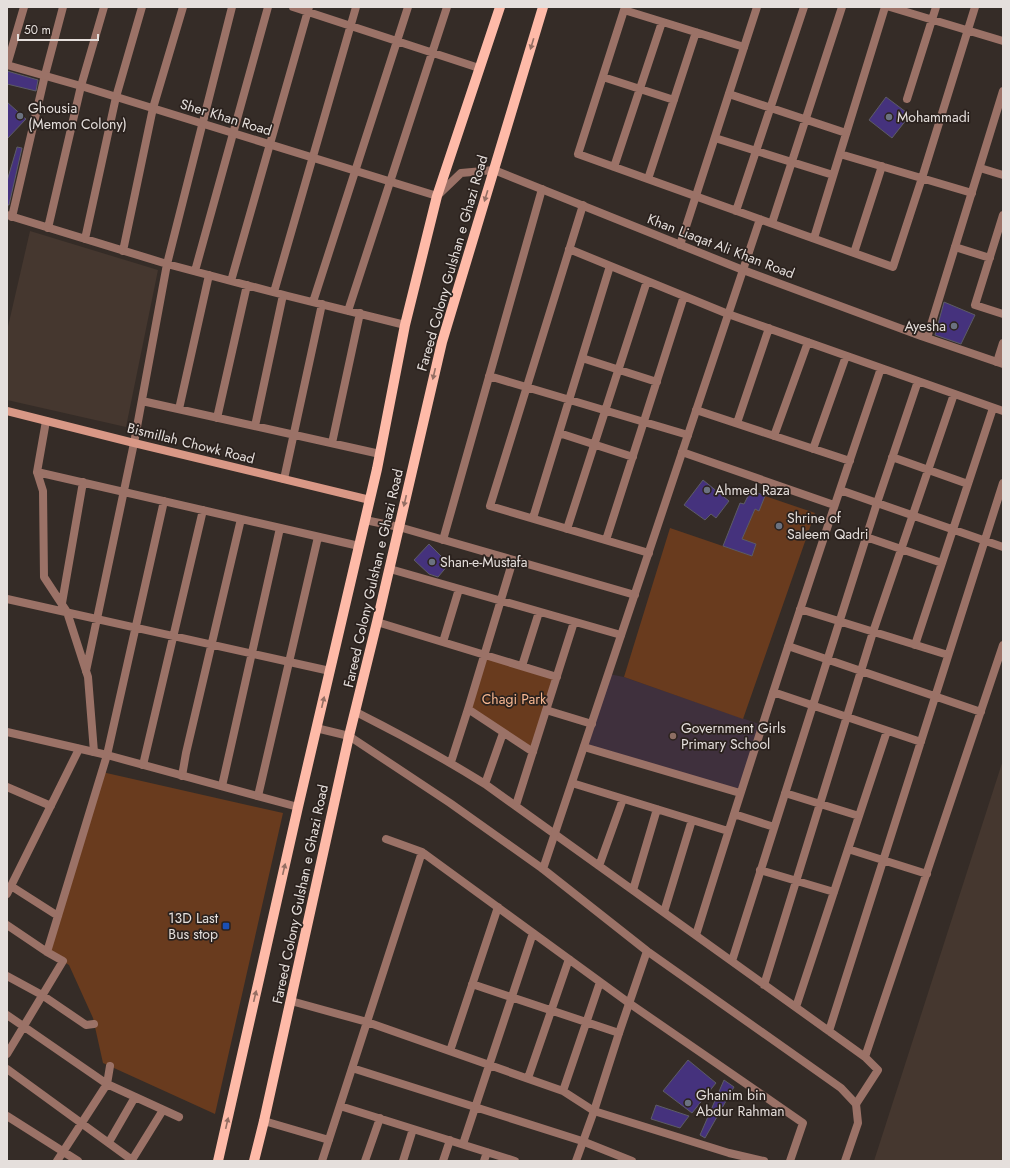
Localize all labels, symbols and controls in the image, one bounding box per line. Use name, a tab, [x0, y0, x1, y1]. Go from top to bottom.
scale bar	[18, 16, 98, 42]
text: 50 m	[24, 21, 51, 39]
one-way arrow	[529, 39, 535, 51]
street label: Sher Khan Road	[178, 94, 274, 140]
place label: Ghousia (Memon Colony)	[28, 98, 127, 134]
place label: Mohammadi	[897, 107, 970, 127]
marker: Ghousia (Memon Colony)	[15, 111, 25, 121]
marker: Mohammadi	[884, 112, 894, 122]
street label: Fareed Colony Gulshan e Ghazi Road	[412, 153, 492, 373]
one-way arrow	[483, 190, 489, 202]
street label: Khan Liaqat Ali Khan Road	[644, 209, 798, 283]
place label: Ayesha	[905, 316, 946, 336]
marker: Ayesha	[949, 321, 959, 331]
one-way arrow	[431, 368, 437, 380]
street label: Bismillah Chowk Road	[125, 417, 257, 469]
street label: Fareed Colony Gulshan e Ghazi Road	[338, 467, 408, 689]
place label: Ahmed Raza	[715, 480, 790, 500]
marker: Ahmed Raza	[702, 485, 712, 495]
one-way arrow	[402, 495, 408, 507]
place label: Shrine of Saleem Qadri	[787, 508, 868, 544]
marker: Shrine of Saleem Qadri	[774, 521, 784, 531]
place label: Shan-e-Mustafa	[440, 552, 527, 572]
marker: Shan-e-Mustafa	[427, 557, 437, 567]
park label: Chagi Park	[482, 689, 547, 709]
one-way arrow	[320, 695, 326, 708]
place label: Government Girls Primary School	[681, 718, 786, 754]
marker: Government Girls Primary School	[668, 731, 678, 741]
street label: Fareed Colony Gulshan e Ghazi Road	[267, 782, 333, 1006]
one-way arrow	[281, 863, 287, 875]
place label: 13D Last Bus stop	[168, 908, 219, 944]
marker: 13D Last Bus stop	[221, 921, 231, 931]
one-way arrow	[253, 990, 259, 1002]
place label: Ghanim bin Abdur Rahman	[696, 1085, 784, 1121]
marker: Ghanim bin Abdur Rahman	[683, 1098, 693, 1108]
one-way arrow	[225, 1117, 231, 1129]

